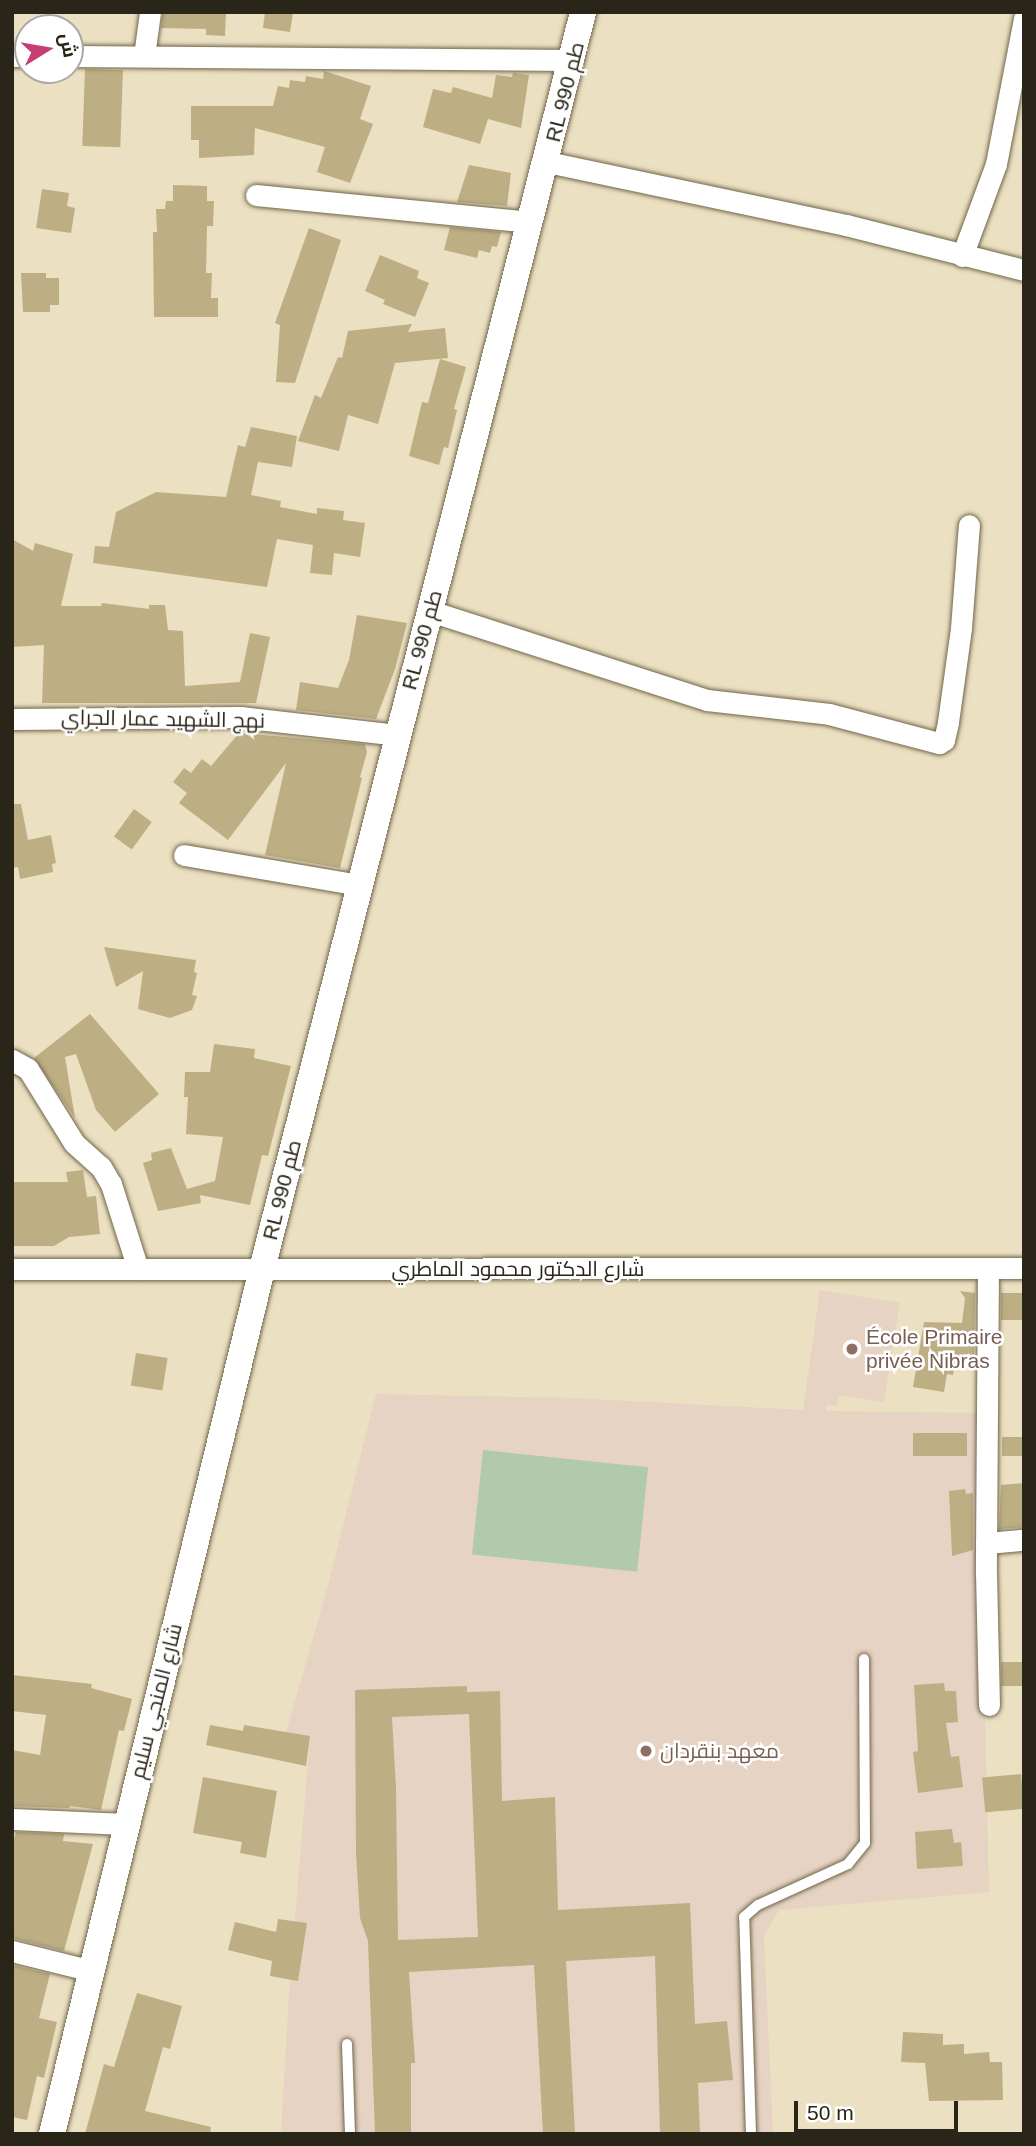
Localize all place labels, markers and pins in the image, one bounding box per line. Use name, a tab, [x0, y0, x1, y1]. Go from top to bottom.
place label: École Primaire privée Nibras	[866, 1324, 1003, 1374]
marker: École Primaire privée Nibras	[844, 1341, 860, 1357]
place label: معهد بنقردان	[660, 1738, 779, 1764]
marker: معهد بنقردان	[638, 1743, 654, 1759]

